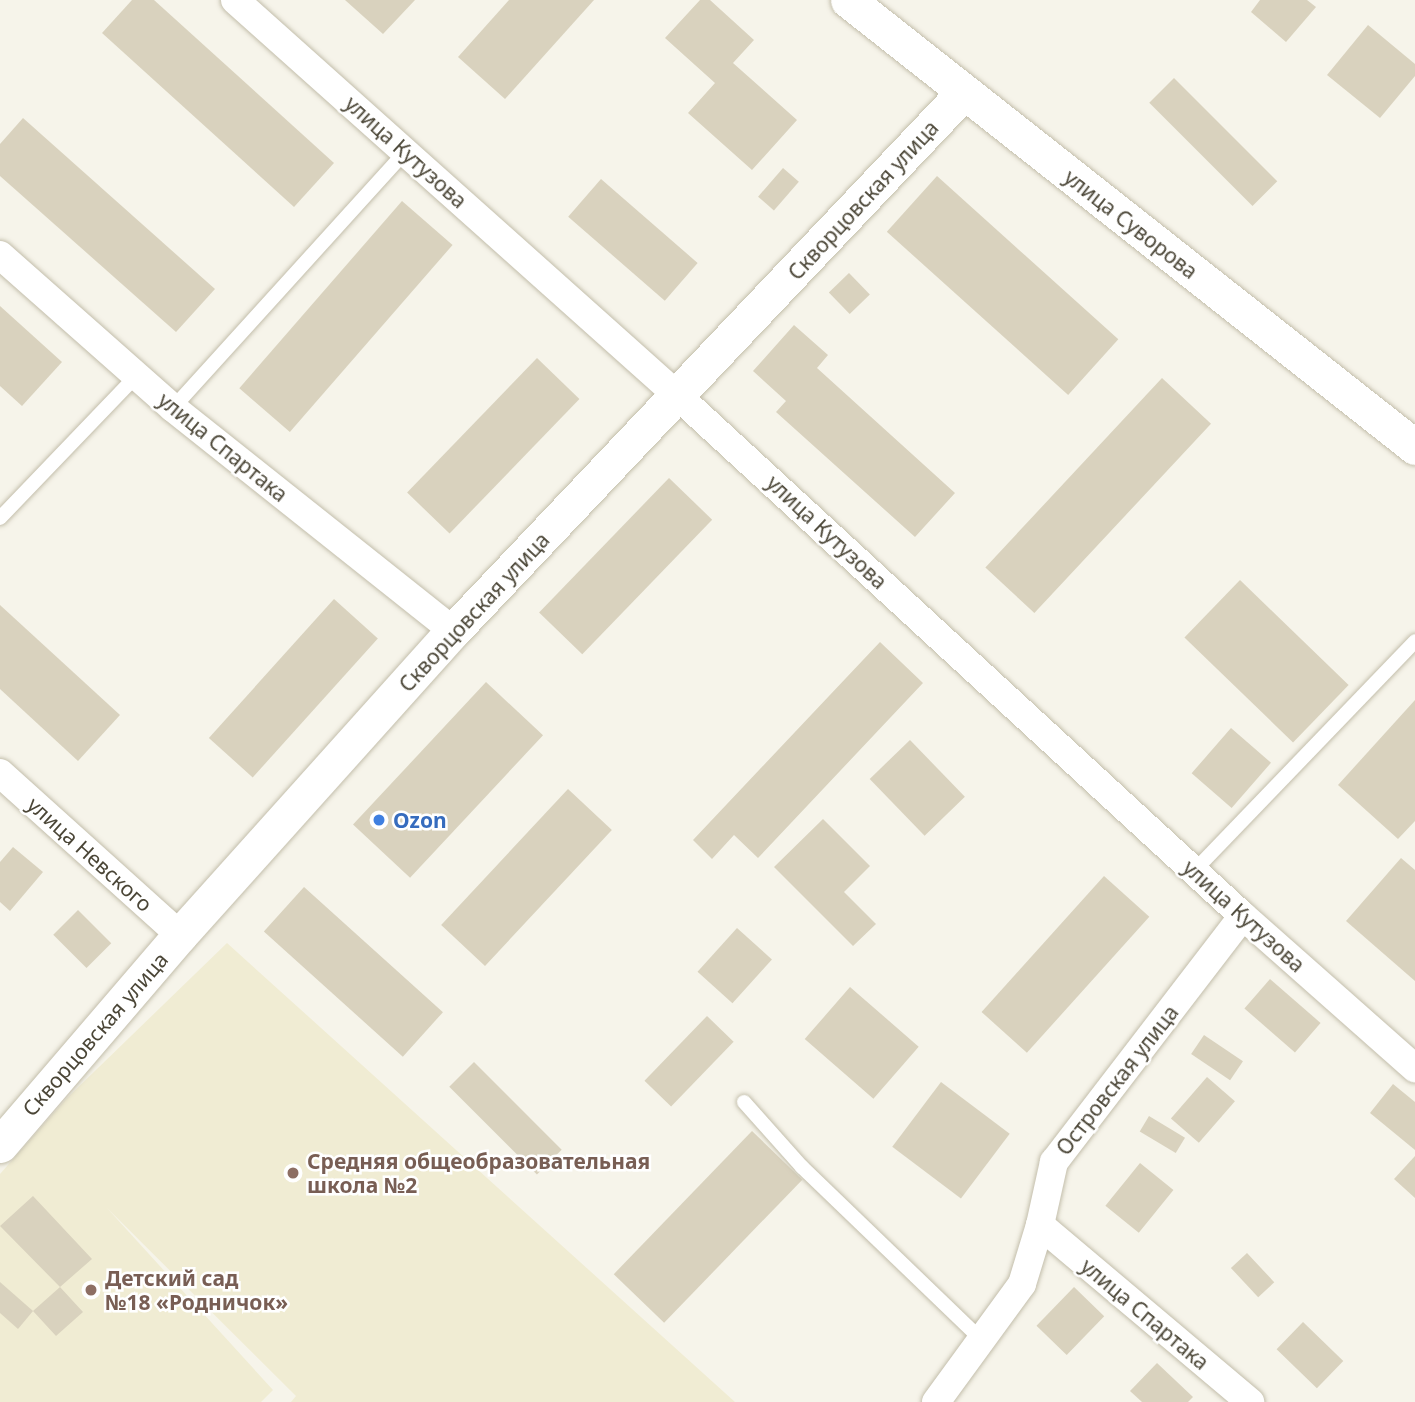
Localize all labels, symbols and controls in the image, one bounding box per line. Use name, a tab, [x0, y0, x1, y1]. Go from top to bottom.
street label: улица Кутузова	[340, 91, 472, 213]
street label: Скворцовская улица	[783, 115, 943, 285]
street label: улица Суворова	[1059, 164, 1203, 284]
street label: улица Спартака	[153, 387, 293, 507]
street label: улица Кутузова	[762, 470, 892, 594]
street label: Скворцовская улица	[394, 527, 554, 697]
street label: улица Невского	[22, 791, 158, 917]
place label: Ozon	[393, 807, 447, 833]
marker: Ozon	[371, 812, 387, 828]
street label: улица Кутузова	[1178, 855, 1310, 977]
street label: Скворцовская улица	[17, 947, 173, 1121]
street label: Островская улица	[1051, 1000, 1183, 1160]
place label: Средняя общеобразовательная школа №2	[307, 1148, 650, 1198]
marker: Средняя общеобразовательная школа №2	[285, 1165, 301, 1181]
street label: улица Спартака	[1076, 1253, 1214, 1375]
place label: Детский сад №18 «Родничок»	[105, 1265, 288, 1315]
marker: Детский сад №18 «Родничок»	[83, 1282, 99, 1298]

